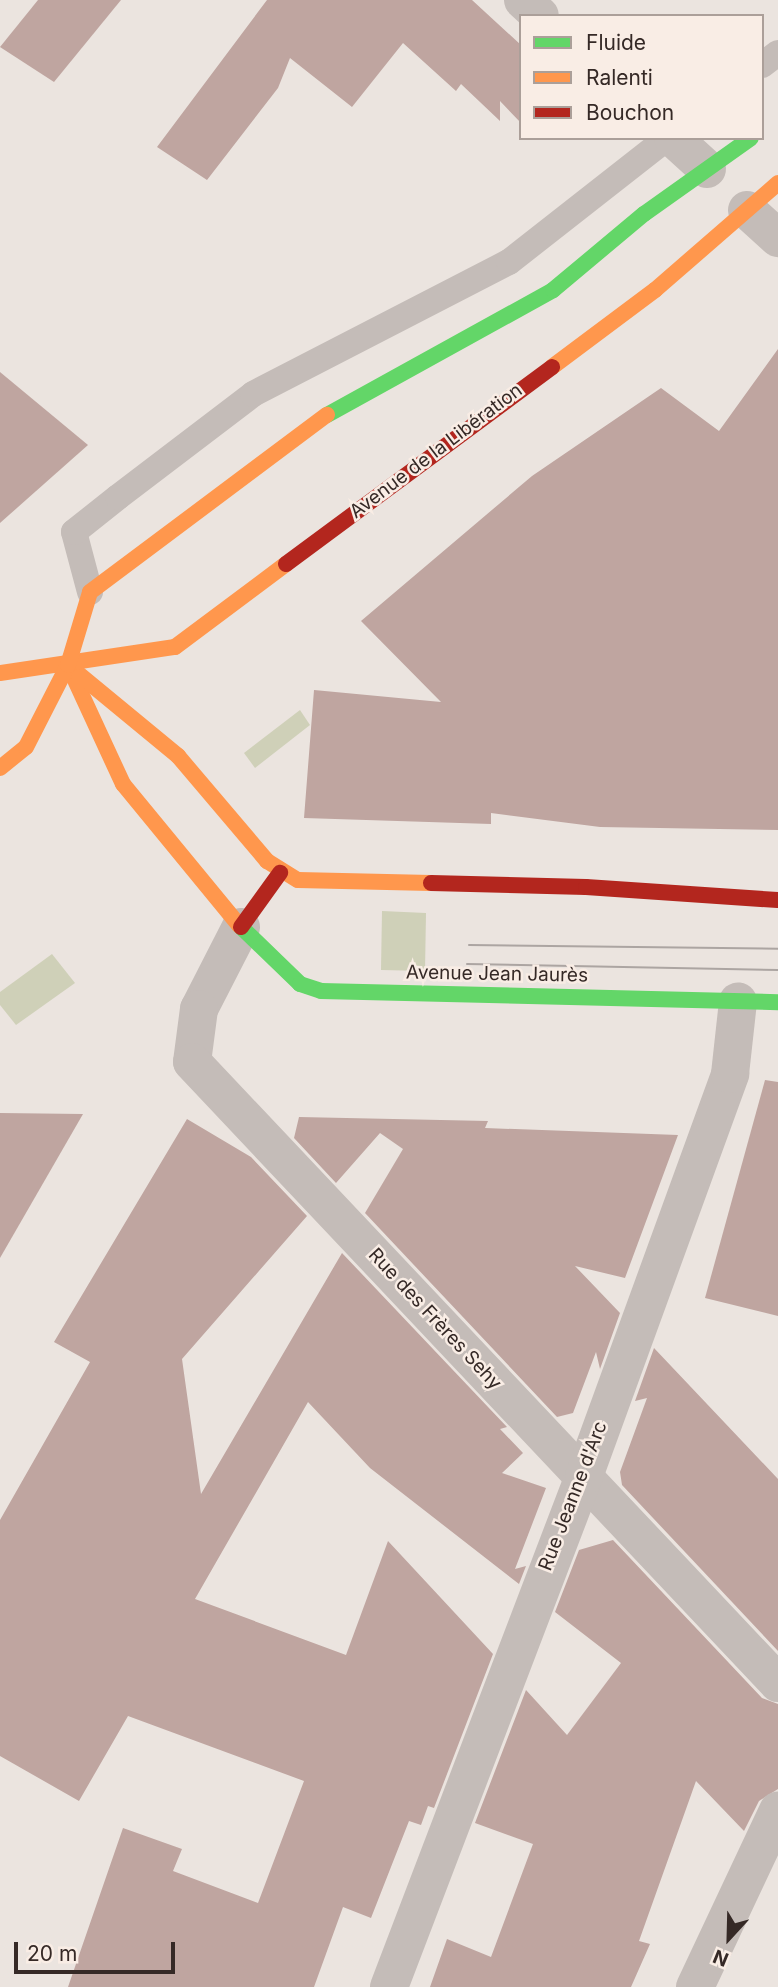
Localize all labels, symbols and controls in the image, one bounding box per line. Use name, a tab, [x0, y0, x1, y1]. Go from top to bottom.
legend	[519, 14, 764, 140]
text: Fluide	[586, 30, 646, 55]
text: Ralenti	[586, 65, 653, 90]
text: Bouchon	[586, 100, 674, 125]
street label: Avenue de la Libération	[345, 379, 527, 523]
street label: Avenue Jean Jaurès	[406, 961, 588, 987]
street label: Rue des Frères Sehy	[364, 1244, 506, 1394]
street label: Rue Jeanne d'Arc	[534, 1418, 612, 1574]
north arrow	[694, 1903, 764, 1973]
scale bar	[18, 1927, 178, 1971]
text: 20 m	[27, 1941, 77, 1966]
text: N	[710, 1945, 732, 1971]

